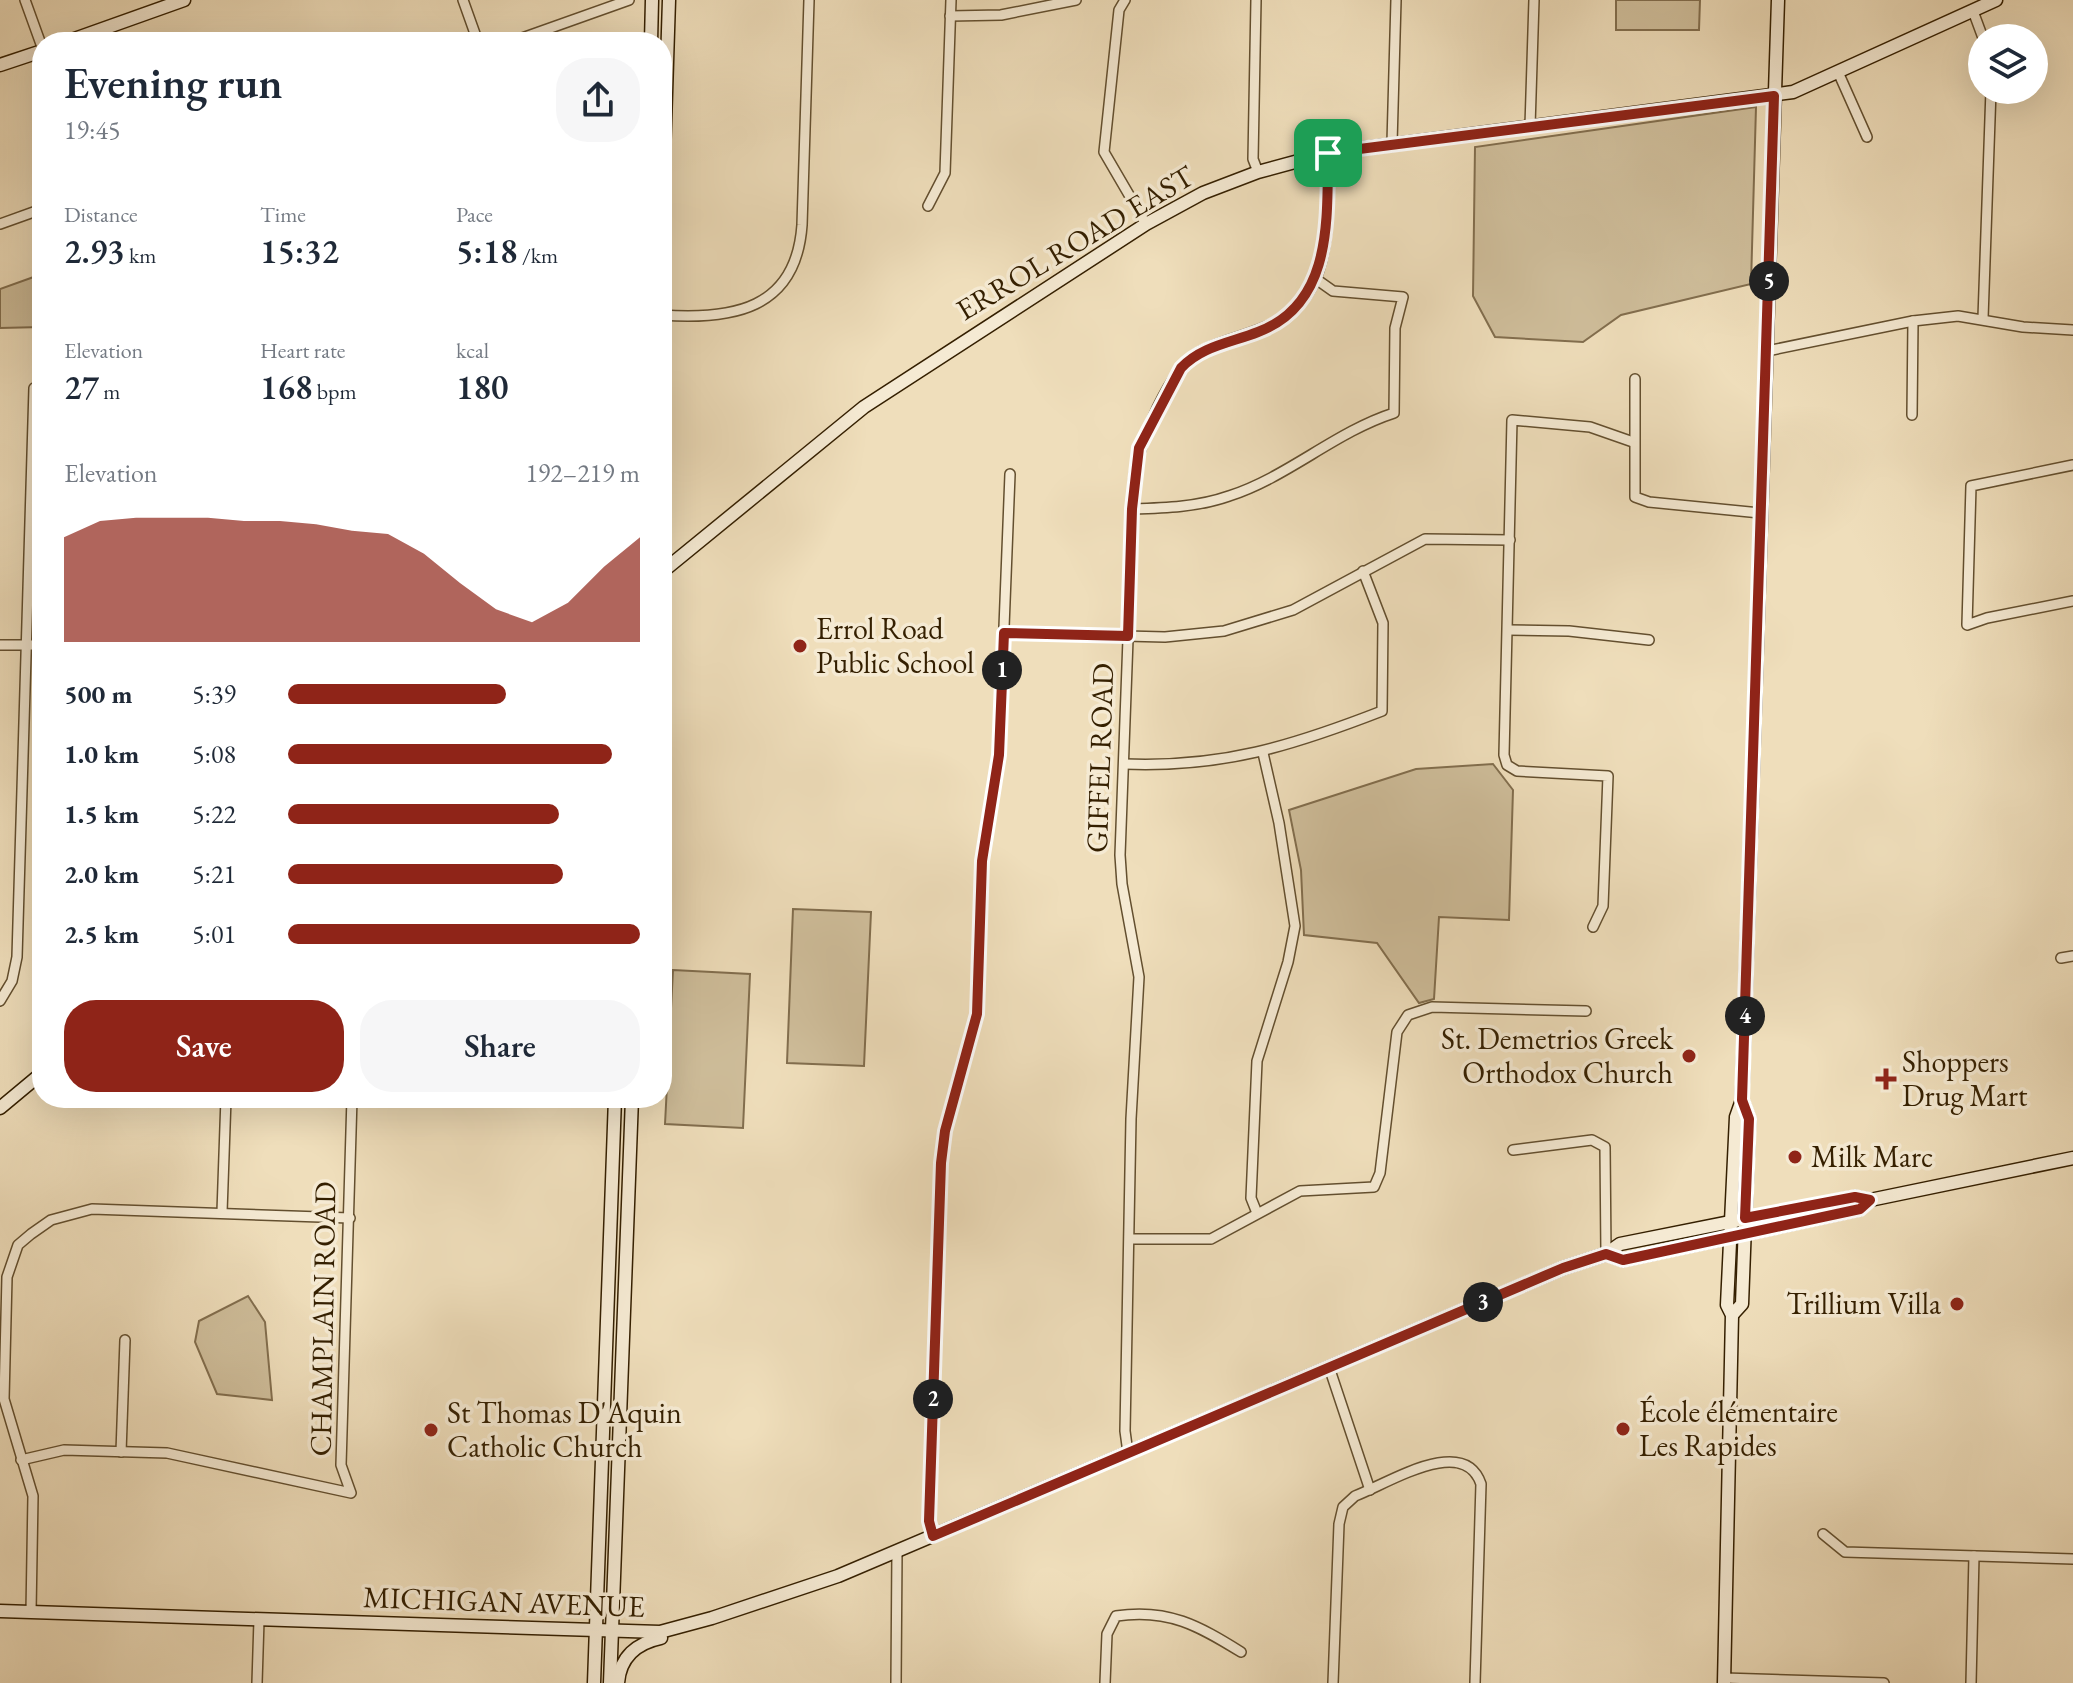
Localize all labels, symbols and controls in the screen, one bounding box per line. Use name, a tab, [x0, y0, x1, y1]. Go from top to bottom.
map controls	[1968, 24, 2048, 104]
button: layers	[1968, 24, 2048, 104]
text: Evening run	[64, 54, 283, 111]
button: share	[556, 58, 640, 142]
text: 19:45	[64, 113, 120, 147]
pin	[1294, 119, 1362, 187]
icon: arrive	[1306, 131, 1350, 175]
street label: ERROL ROAD EAST	[949, 156, 1202, 329]
text: Distance	[64, 200, 137, 229]
text: Time	[260, 200, 306, 229]
text: Pace	[456, 200, 493, 229]
text: 2.93	[64, 229, 125, 273]
text: 15:32	[260, 229, 339, 273]
text: 5:18	[456, 229, 518, 273]
text: km	[125, 241, 156, 270]
text: /km	[518, 241, 558, 270]
pin: 5	[1749, 261, 1789, 301]
text: 5	[1763, 266, 1775, 295]
text: Elevation	[64, 336, 143, 365]
text: Heart rate	[260, 336, 345, 365]
text: kcal	[456, 336, 489, 365]
text: 27	[64, 365, 99, 409]
text: 168	[260, 365, 312, 409]
text: 180	[456, 365, 508, 409]
text: m	[99, 377, 120, 406]
text: bpm	[312, 377, 357, 406]
text: Elevation	[64, 456, 158, 490]
text: 192–219 m	[525, 456, 640, 490]
place label: Errol Road Public School	[816, 609, 974, 682]
marker: Errol Road Public School	[791, 637, 809, 655]
pin: 1	[982, 650, 1022, 690]
text: 1	[996, 655, 1008, 684]
street label: GIFFEL ROAD	[1077, 662, 1122, 854]
text: 500 m	[64, 677, 132, 711]
text: 5:39	[192, 677, 236, 711]
text: 1.0 km	[64, 737, 139, 771]
text: 5:08	[192, 737, 236, 771]
text: 1.5 km	[64, 797, 139, 831]
text: 5:22	[192, 797, 236, 831]
text: 2.0 km	[64, 857, 139, 891]
text: 5:21	[192, 857, 236, 891]
text: 2.5 km	[64, 917, 139, 951]
text: 5:01	[192, 917, 236, 951]
pin: 4	[1725, 996, 1765, 1036]
button: Save	[64, 1000, 344, 1092]
button: Share	[360, 1000, 640, 1092]
text: 4	[1739, 1001, 1751, 1030]
place label: St. Demetrios Greek Orthodox Church	[1441, 1019, 1674, 1092]
place label: Shoppers Drug Mart	[1902, 1042, 2028, 1115]
marker: St. Demetrios Greek Orthodox Church	[1680, 1047, 1698, 1065]
marker: Shoppers Drug Mart	[1877, 1070, 1895, 1088]
place label: Milk Marc	[1811, 1137, 1933, 1176]
marker: Milk Marc	[1786, 1148, 1804, 1166]
street label: CHAMPLAIN ROAD	[301, 1181, 344, 1457]
pin: 3	[1463, 1282, 1503, 1322]
place label: Trillium Villa	[1786, 1284, 1941, 1323]
text: 3	[1477, 1287, 1489, 1316]
marker: Trillium Villa	[1948, 1295, 1966, 1313]
pin: 2	[913, 1379, 953, 1419]
text: 2	[927, 1384, 939, 1413]
place label: École élémentaire Les Rapides	[1639, 1392, 1838, 1465]
place label: St Thomas D'Aquin Catholic Church	[447, 1393, 682, 1466]
marker: École élémentaire Les Rapides	[1614, 1420, 1632, 1438]
marker: St Thomas D'Aquin Catholic Church	[422, 1421, 440, 1439]
street label: MICHIGAN AVENUE	[362, 1577, 646, 1626]

